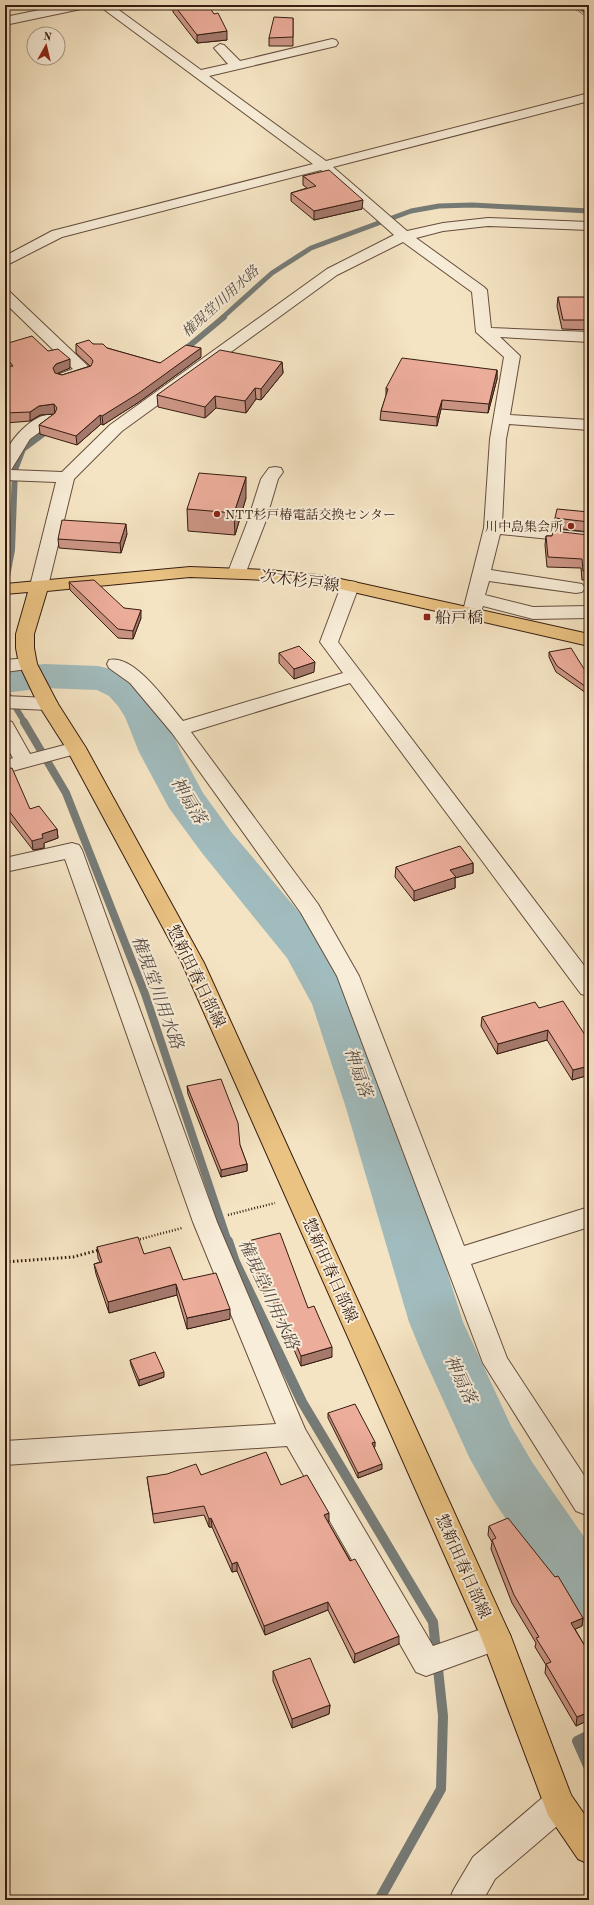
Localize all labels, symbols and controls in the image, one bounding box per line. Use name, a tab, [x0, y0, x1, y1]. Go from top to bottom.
north arrow	[26, 26, 66, 66]
text: N	[42, 32, 53, 44]
water label: 権現堂川用水路	[179, 262, 263, 340]
place label: NTT杉戸椿電話交換センター	[225, 507, 396, 522]
marker: NTT杉戸椿電話交換センター	[212, 509, 222, 519]
place label: 川中島集会所	[485, 520, 563, 534]
marker: 川中島集会所	[566, 521, 576, 531]
street label: 次木杉戸線	[259, 567, 341, 595]
place label: 船戸橋	[435, 609, 483, 627]
marker: 船戸橋	[422, 612, 432, 622]
water label: 神扇落	[167, 774, 211, 830]
street label: 惣新田春日部線	[163, 922, 229, 1031]
water label: 権現堂川用水路	[128, 933, 187, 1052]
water label: 神扇落	[341, 1045, 377, 1102]
street label: 惣新田春日部線	[299, 1216, 361, 1325]
water label: 権現堂川用水路	[235, 1236, 303, 1353]
water label: 神扇落	[441, 1352, 481, 1409]
street label: 惣新田春日部線	[432, 1512, 494, 1621]

